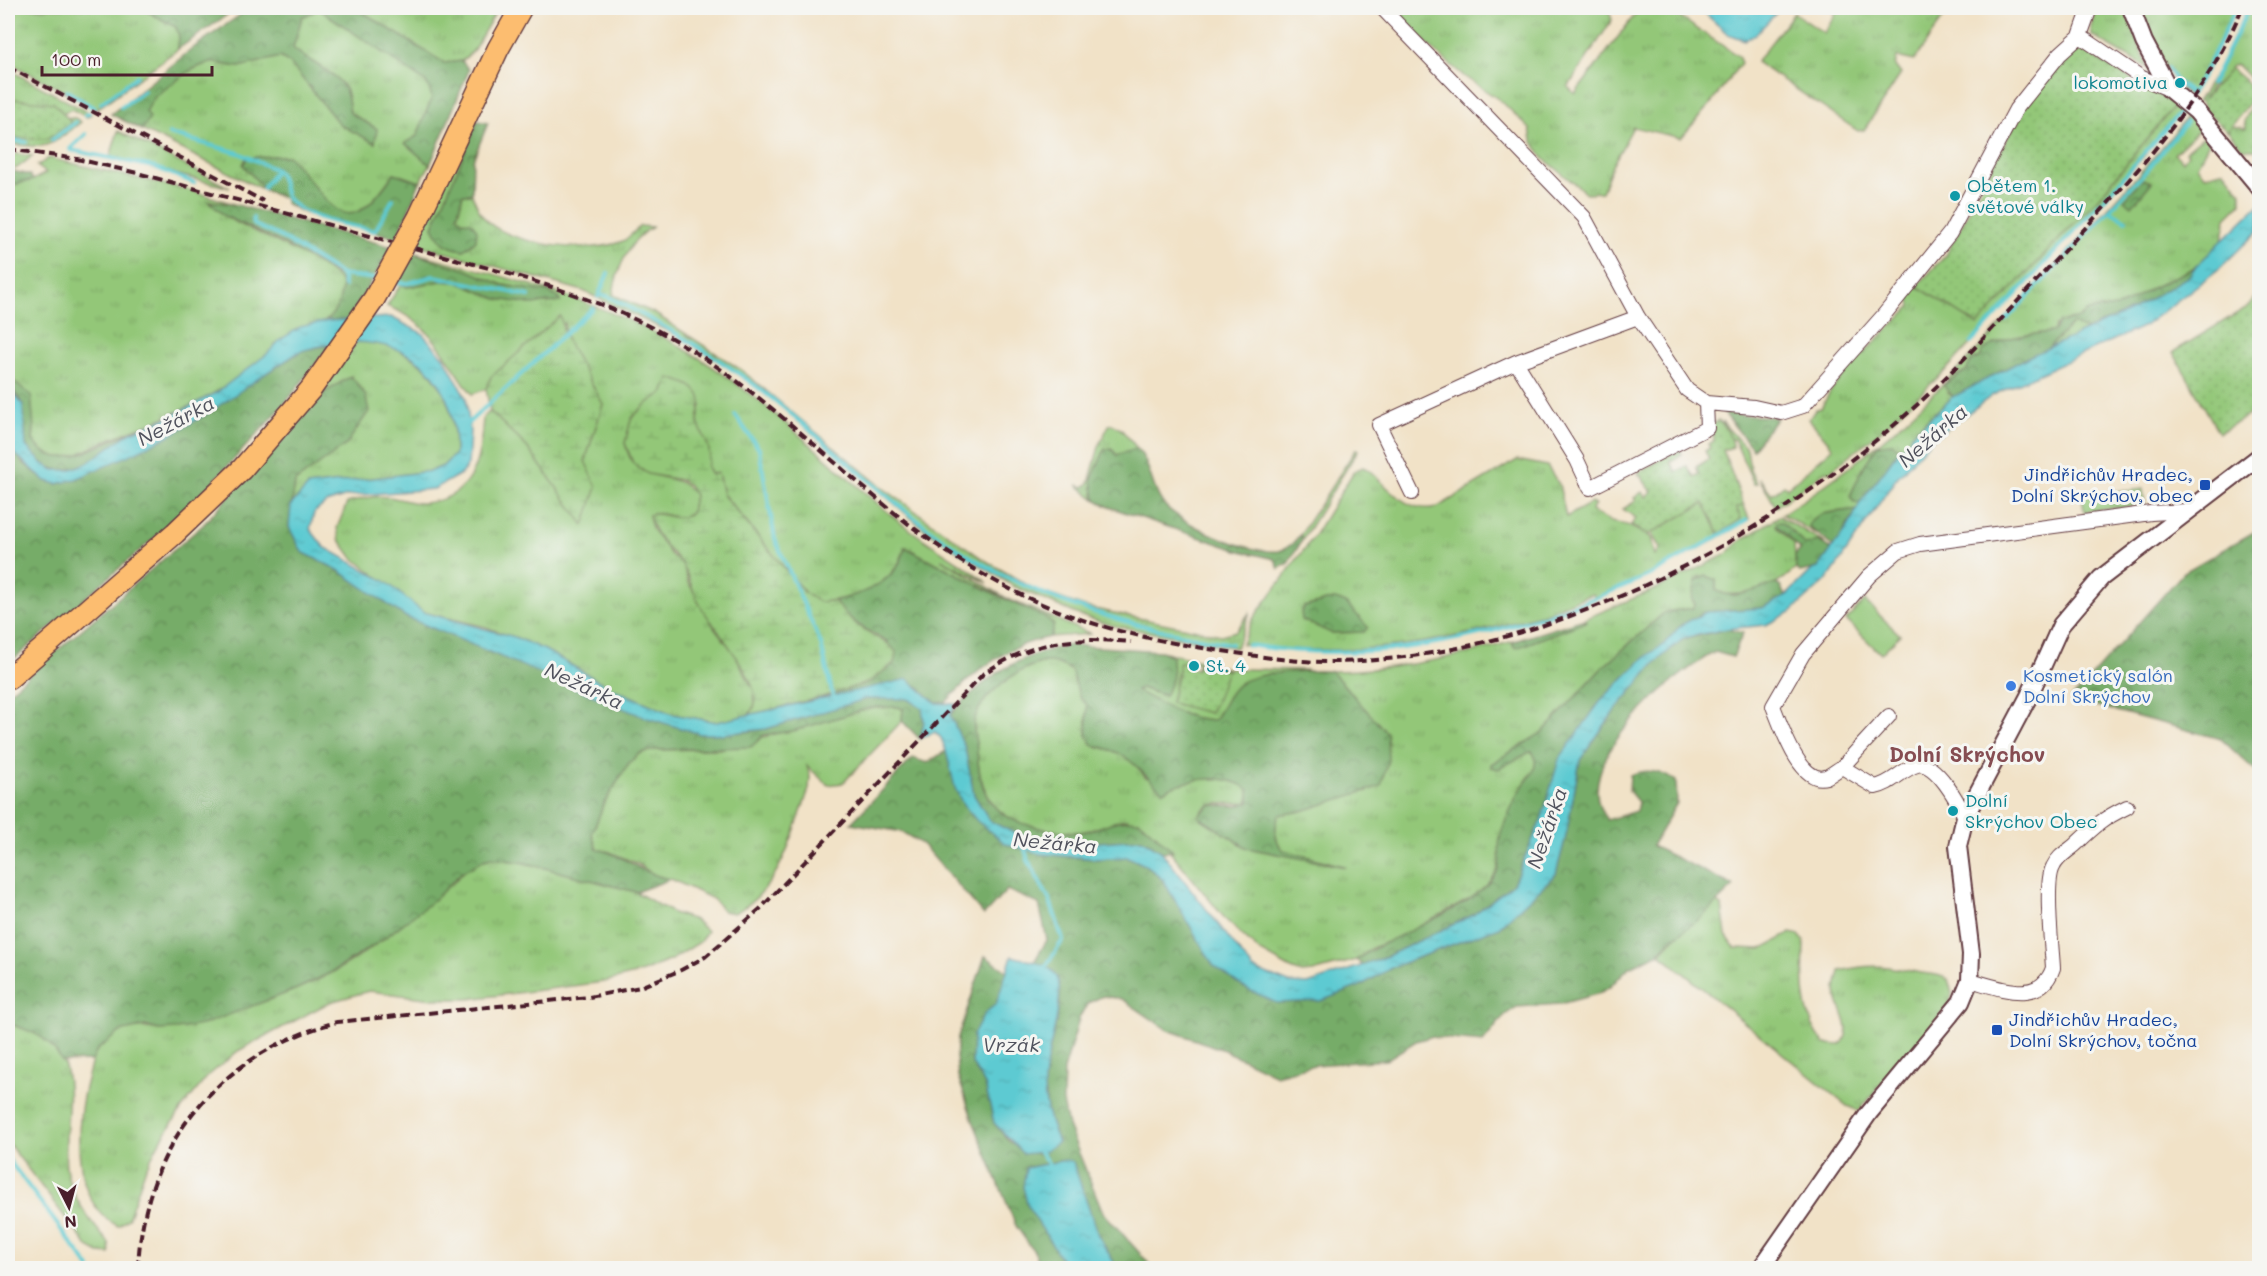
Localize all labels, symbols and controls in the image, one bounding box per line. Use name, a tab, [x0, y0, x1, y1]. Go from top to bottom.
scale bar	[42, 39, 212, 77]
text: 100 m	[51, 47, 101, 71]
place label: lokomotiva	[2073, 70, 2168, 94]
marker: lokomotiva	[2173, 76, 2187, 90]
place label: Obětem 1. světové války	[1967, 173, 2084, 218]
marker: Obětem 1. světové války	[1948, 189, 1962, 203]
water label: Nežárka	[132, 389, 219, 451]
water label: Nežárka	[1892, 398, 1973, 473]
place label: Jindřichův Hradec, Dolní Skrýchov, obec	[2011, 462, 2193, 507]
marker: Jindřichův Hradec, Dolní Skrýchov, obec	[2198, 478, 2212, 492]
place label: St. 4	[1206, 653, 1246, 677]
water label: Nežárka	[541, 656, 628, 715]
marker: St. 4	[1187, 659, 1201, 673]
place label: Kosmetický salón Dolní Skrýchov	[2023, 663, 2173, 708]
marker: Kosmetický salón Dolní Skrýchov	[2004, 679, 2018, 693]
district label: Dolní Skrýchov	[1889, 740, 2045, 768]
water label: Nežárka	[1520, 784, 1572, 872]
place label: Dolní Skrýchov Obec	[1965, 788, 2097, 833]
marker: Dolní Skrýchov Obec	[1946, 804, 1960, 818]
water label: Nežárka	[1012, 825, 1098, 859]
place label: Jindřichův Hradec, Dolní Skrýchov, točna	[2009, 1007, 2197, 1052]
marker: Jindřichův Hradec, Dolní Skrýchov, točna	[1990, 1023, 2004, 1037]
water label: Vrzák	[982, 1031, 1040, 1057]
north arrow	[39, 1177, 99, 1237]
text: N	[63, 1211, 78, 1233]

